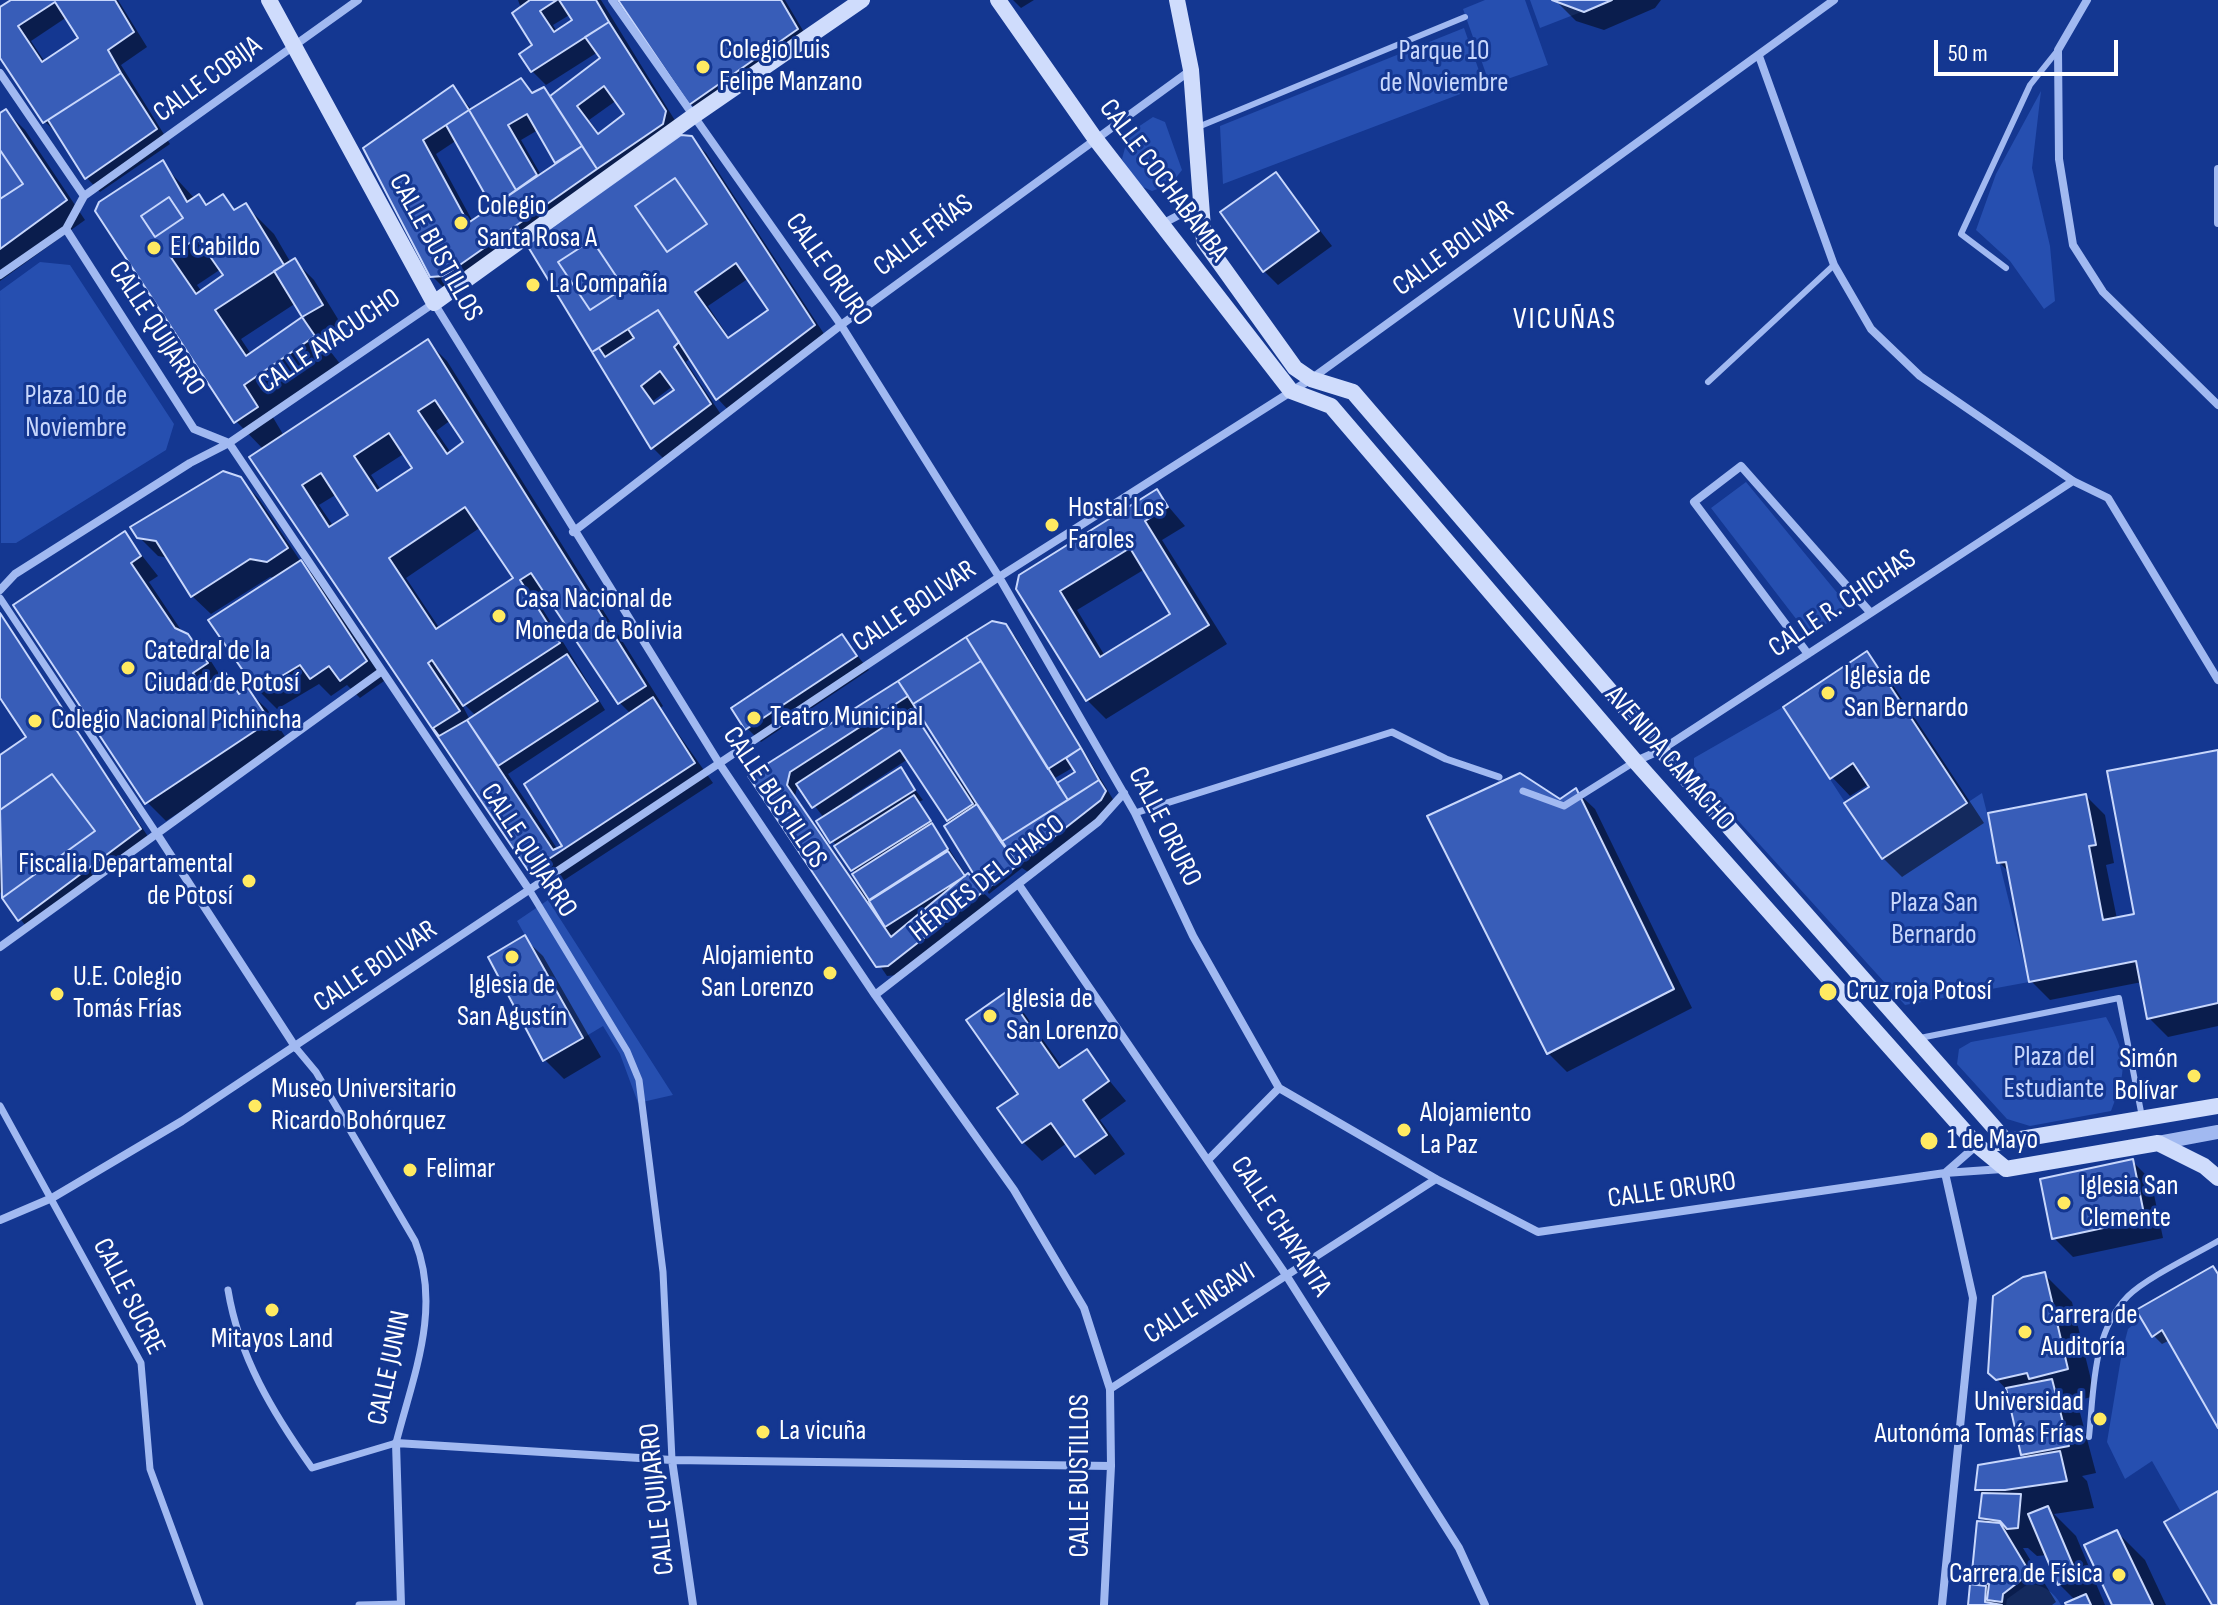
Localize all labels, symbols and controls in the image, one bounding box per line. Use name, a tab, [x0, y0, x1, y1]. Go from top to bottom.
scale bar	[1938, 24, 2122, 74]
street label: CALLE COBIJA	[147, 30, 269, 130]
place label: Colegio Luis Felipe Manzano	[719, 34, 863, 100]
park label: Parque 10 de Noviembre	[1380, 35, 1508, 101]
text: 50 m	[1948, 39, 1988, 68]
marker: Colegio Luis Felipe Manzano	[694, 58, 712, 76]
street label: CALLE COCHABAMBA	[1091, 93, 1235, 269]
street label: CALLE BUSTILLOS	[381, 168, 489, 328]
street label: CALLE FRÍAS	[868, 188, 980, 284]
place label: Colegio Santa Rosa A	[477, 190, 597, 256]
street label: CALLE BOLIVAR	[1387, 194, 1521, 304]
street label: CALLE ORURO	[777, 207, 879, 333]
marker: Colegio Santa Rosa A	[452, 214, 470, 232]
place label: El Cabildo	[170, 231, 260, 265]
marker: El Cabildo	[145, 239, 163, 257]
street label: CALLE QUIJARRO	[100, 256, 212, 402]
place label: La Compañía	[549, 268, 668, 302]
marker: La Compañía	[524, 276, 542, 294]
street label: CALLE AYACUCHO	[252, 282, 408, 402]
district label: VICUÑAS	[1513, 302, 1617, 338]
park label: Plaza 10 de Noviembre	[25, 380, 127, 446]
place label: Hostal Los Faroles	[1068, 492, 1164, 558]
marker: Hostal Los Faroles	[1043, 516, 1061, 534]
street label: CALLE R. CHICHAS	[1763, 542, 1923, 666]
street label: CALLE BOLIVAR	[847, 554, 983, 660]
place label: Casa Nacional de Moneda de Bolivia	[515, 583, 683, 649]
marker: Casa Nacional de Moneda de Bolivia	[490, 607, 508, 625]
place label: Catedral de la Ciudad de Potosí	[144, 635, 299, 701]
marker: Catedral de la Ciudad de Potosí	[119, 659, 137, 677]
place label: Iglesia de San Bernardo	[1844, 660, 1969, 726]
street label: AVENIDA CAMACHO	[1597, 680, 1741, 838]
marker: Iglesia de San Bernardo	[1819, 684, 1837, 702]
place label: Teatro Municipal	[770, 701, 923, 735]
place label: Colegio Nacional Pichincha	[51, 704, 302, 738]
marker: Teatro Municipal	[745, 709, 763, 727]
marker: Colegio Nacional Pichincha	[26, 712, 44, 730]
street label: CALLE BUSTILLOS	[714, 721, 834, 875]
street label: CALLE ORURO	[1120, 762, 1208, 892]
street label: CALLE QUIJARRO	[472, 778, 584, 924]
street label: HÉROES DEL CHACO	[904, 808, 1072, 950]
place label: Fiscalia Departamental de Potosí	[18, 848, 233, 914]
marker: Fiscalia Departamental de Potosí	[240, 872, 258, 890]
park label: Plaza San Bernardo	[1890, 887, 1978, 953]
street label: CALLE BOLIVAR	[308, 914, 444, 1020]
place label: Alojamiento San Lorenzo	[701, 940, 814, 1006]
marker: Iglesia de San Agustín	[503, 948, 521, 966]
place label: U.E. Colegio Tomás Frías	[73, 961, 182, 1027]
marker: Alojamiento San Lorenzo	[821, 964, 839, 982]
place label: Iglesia de San Agustín	[457, 969, 567, 1035]
place label: Cruz roja Potosí	[1846, 975, 1992, 1009]
marker: Cruz roja Potosí	[1817, 981, 1839, 1003]
place label: Iglesia de San Lorenzo	[1006, 983, 1119, 1049]
marker: U.E. Colegio Tomás Frías	[48, 985, 66, 1003]
marker: Iglesia de San Lorenzo	[981, 1007, 999, 1025]
park label: Plaza del Estudiante	[2003, 1041, 2105, 1107]
place label: Simón Bolívar	[2114, 1043, 2178, 1109]
marker: Simón Bolívar	[2185, 1067, 2203, 1085]
place label: Museo Universitario Ricardo Bohórquez	[271, 1073, 457, 1139]
marker: Museo Universitario Ricardo Bohórquez	[246, 1097, 264, 1115]
place label: Alojamiento La Paz	[1420, 1097, 1532, 1163]
marker: Alojamiento La Paz	[1395, 1121, 1413, 1139]
place label: 1 de Mayo	[1947, 1124, 2038, 1158]
marker: 1 de Mayo	[1918, 1130, 1940, 1152]
street label: CALLE CHAYANTA	[1222, 1151, 1338, 1303]
place label: Felimar	[426, 1153, 495, 1187]
marker: Felimar	[401, 1161, 419, 1179]
street label: CALLE ORURO	[1606, 1165, 1738, 1217]
place label: Iglesia San Clemente	[2080, 1170, 2179, 1236]
marker: Iglesia San Clemente	[2055, 1194, 2073, 1212]
street label: CALLE SUCRE	[84, 1233, 172, 1361]
street label: CALLE INGAVI	[1138, 1256, 1262, 1352]
place label: Carrera de Auditoría	[2041, 1299, 2138, 1365]
marker: Mitayos Land	[263, 1301, 281, 1319]
street label: CALLE JUNIN	[361, 1308, 419, 1428]
place label: Mitayos Land	[211, 1323, 333, 1357]
marker: Carrera de Auditoría	[2016, 1323, 2034, 1341]
place label: Universidad Autonóma Tomás Frías	[1875, 1386, 2084, 1452]
street label: CALLE BUSTILLOS	[1064, 1394, 1098, 1558]
marker: Universidad Autonóma Tomás Frías	[2091, 1410, 2109, 1428]
place label: La vicuña	[779, 1415, 866, 1449]
street label: CALLE QUIJARRO	[633, 1421, 683, 1577]
marker: La vicuña	[754, 1423, 772, 1441]
place label: Carrera de Física	[1949, 1558, 2103, 1592]
marker: Carrera de Física	[2110, 1566, 2128, 1584]

